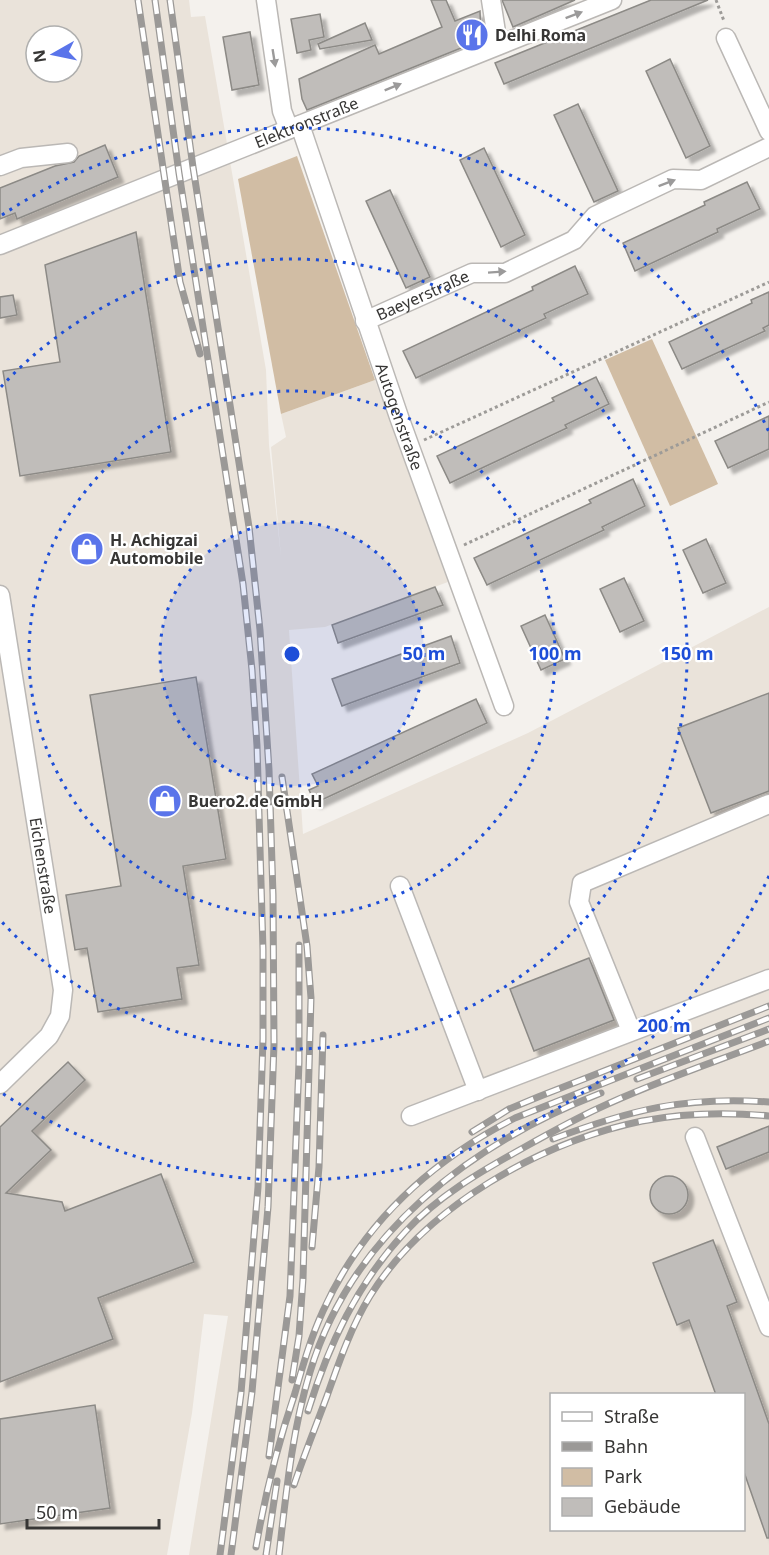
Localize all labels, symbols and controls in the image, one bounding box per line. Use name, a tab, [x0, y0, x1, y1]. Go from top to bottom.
one-way arrow	[565, 10, 583, 19]
restaurant icon: Delhi Roma	[454, 17, 490, 53]
north arrow	[24, 24, 84, 84]
place label: Delhi Roma	[495, 24, 586, 46]
text: N	[27, 48, 51, 64]
one-way arrow	[270, 48, 279, 67]
one-way arrow	[384, 82, 402, 91]
street label: Elektronstraße	[251, 92, 362, 153]
one-way arrow	[658, 178, 676, 188]
street label: Baeyerstraße	[372, 265, 473, 326]
one-way arrow	[488, 267, 507, 277]
street label: Autogenstraße	[370, 360, 428, 473]
place label: H. Achigzai Automobile	[110, 529, 203, 569]
shop icon: H. Achigzai Automobile	[69, 531, 105, 567]
text: 50 m	[403, 641, 445, 665]
text: 100 m	[528, 641, 582, 665]
text: 150 m	[660, 641, 714, 665]
centre of rings	[282, 644, 302, 664]
shop icon: Buero2.de GmbH	[147, 783, 183, 819]
place label: Buero2.de GmbH	[188, 790, 322, 812]
street label: Eichenstraße	[25, 816, 62, 915]
text: 200 m	[637, 1013, 691, 1037]
legend	[550, 1393, 745, 1531]
text: Straße	[604, 1404, 659, 1428]
text: Bahn	[604, 1434, 648, 1458]
text: Park	[604, 1464, 642, 1488]
scale bar	[27, 1492, 159, 1530]
text: Gebäude	[604, 1494, 681, 1518]
text: 50 m	[36, 1500, 78, 1524]

